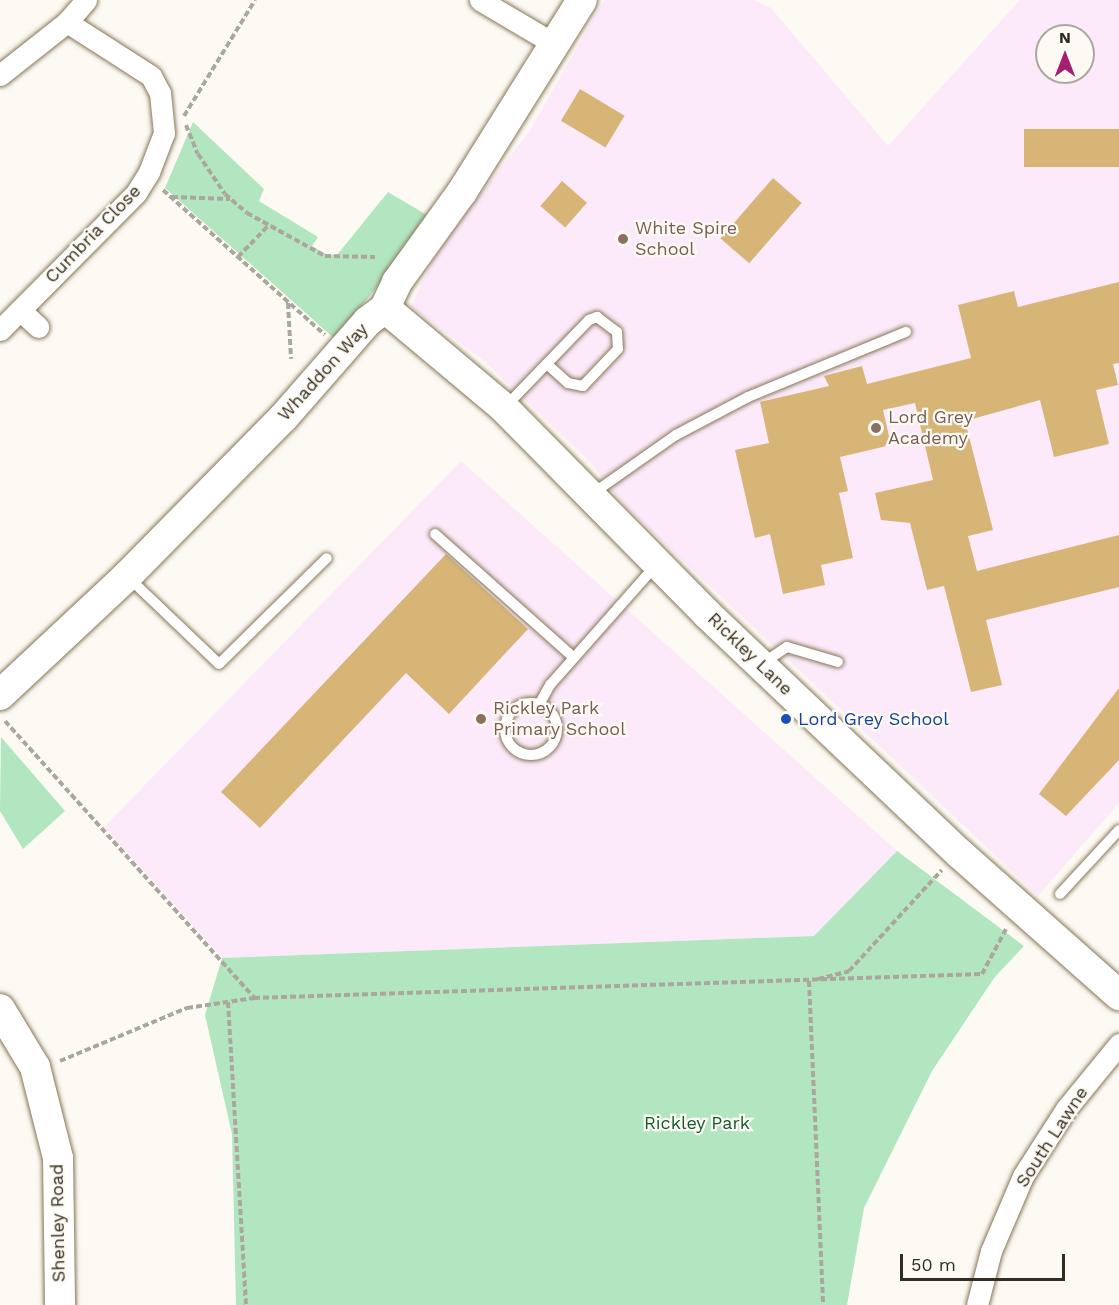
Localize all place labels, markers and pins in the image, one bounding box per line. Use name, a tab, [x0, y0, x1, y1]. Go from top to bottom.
place label: White Spire School	[635, 218, 737, 260]
marker: White Spire School	[616, 232, 630, 246]
place label: Lord Grey Academy	[888, 407, 973, 450]
marker: Lord Grey Academy	[869, 421, 883, 435]
place label: Rickley Park Primary School	[493, 698, 626, 740]
place label: Lord Grey School	[798, 708, 949, 730]
marker: Rickley Park Primary School	[474, 712, 488, 726]
marker: Lord Grey School	[779, 712, 793, 726]

